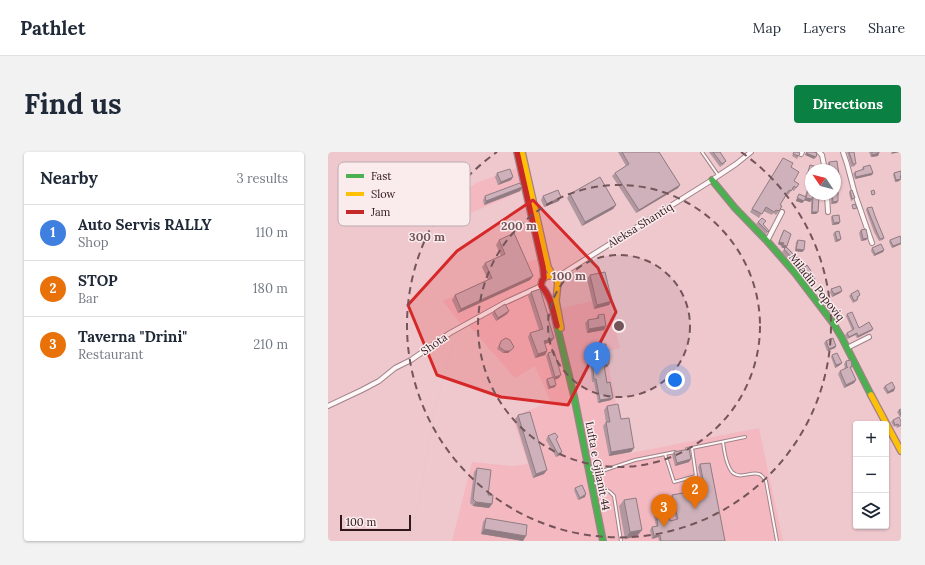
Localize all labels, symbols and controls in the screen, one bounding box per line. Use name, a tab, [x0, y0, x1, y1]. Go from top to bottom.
text: Pathlet	[20, 16, 85, 40]
text: Map	[753, 19, 781, 37]
text: Layers	[803, 19, 846, 37]
text: Share	[868, 19, 905, 37]
button: Directions	[794, 85, 901, 123]
text: Find us	[24, 86, 122, 122]
legend	[338, 162, 470, 226]
north arrow	[805, 164, 841, 200]
text: Nearby	[40, 167, 98, 189]
text: Fast	[371, 169, 392, 183]
text: 3 results	[236, 170, 288, 187]
text: Slow	[371, 187, 396, 201]
street label: Aleksa Shantiq	[604, 199, 676, 251]
text: Jam	[370, 205, 391, 219]
text: Auto Servis RALLY	[78, 215, 211, 234]
text: 200 m	[501, 218, 537, 233]
text: 1	[50, 224, 56, 241]
text: 110 m	[255, 224, 288, 241]
text: 300 m	[409, 229, 445, 244]
text: Shop	[78, 234, 109, 251]
street label: Miladin Popoviq	[786, 250, 848, 324]
text: 100 m	[552, 268, 586, 283]
text: STOP	[78, 271, 118, 290]
text: 2	[50, 280, 56, 297]
text: 180 m	[253, 280, 288, 297]
text: Bar	[78, 290, 98, 307]
centre of rings	[612, 319, 626, 333]
text: Taverna "Drini"	[78, 327, 187, 346]
street label: Shota	[418, 330, 450, 358]
text: 3	[49, 336, 57, 353]
text: 210 m	[253, 336, 288, 353]
pin: 1	[584, 342, 610, 375]
text: Restaurant	[78, 346, 144, 363]
your location	[665, 370, 685, 390]
street label: Lufta e Gjilanit 44	[582, 420, 614, 512]
map controls	[853, 421, 889, 529]
button: +	[853, 421, 889, 457]
button: −	[853, 457, 889, 493]
pin: 2	[682, 476, 708, 509]
button: layers	[853, 493, 889, 529]
pin: 3	[651, 494, 677, 527]
scale bar	[340, 513, 411, 532]
text: 100 m	[346, 515, 376, 529]

